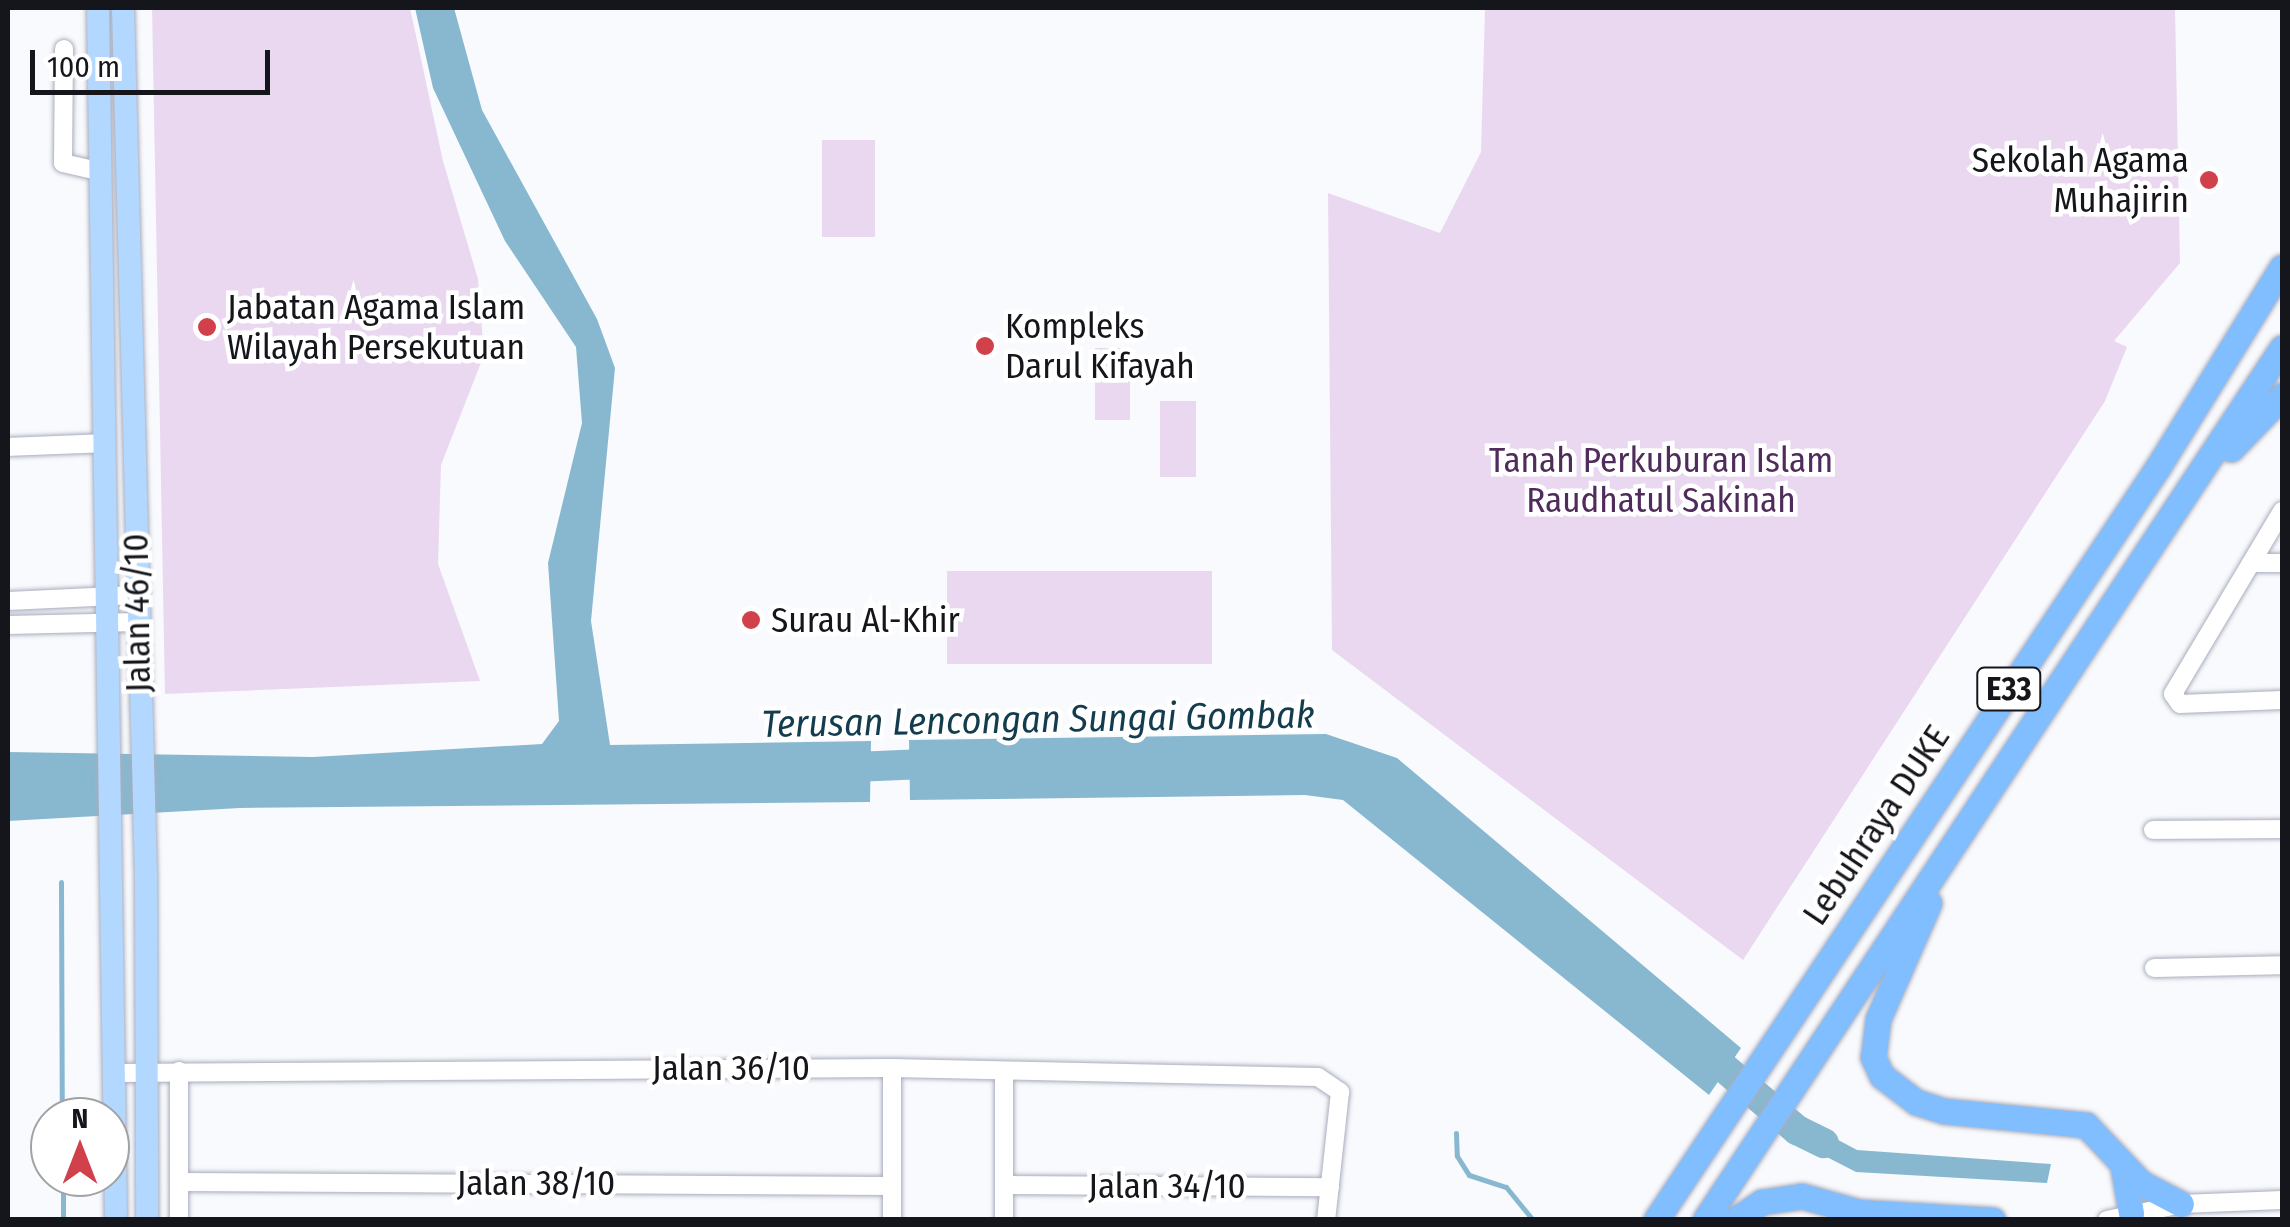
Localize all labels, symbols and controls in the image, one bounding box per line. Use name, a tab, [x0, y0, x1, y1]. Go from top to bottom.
scale bar	[35, 30, 275, 92]
text: 100 m	[47, 49, 120, 85]
place label: Sekolah Agama Muhajirin	[1972, 139, 2189, 221]
marker: Sekolah Agama Muhajirin	[2198, 169, 2220, 191]
place label: Jabatan Agama Islam Wilayah Persekutuan	[227, 286, 525, 368]
place label: Kompleks Darul Kifayah	[1005, 305, 1195, 387]
marker: Jabatan Agama Islam Wilayah Persekutuan	[196, 316, 218, 338]
marker: Kompleks Darul Kifayah	[974, 335, 996, 357]
park label: Tanah Perkuburan Islam Raudhatul Sakinah	[1489, 439, 1833, 521]
street label: Jalan 46/10	[115, 533, 159, 693]
place label: Surau Al-Khir	[771, 599, 960, 641]
marker: Surau Al-Khir	[740, 609, 762, 631]
road number: E33	[1974, 662, 2044, 716]
water label: Terusan Lencongan Sungai Gombak	[761, 692, 1315, 748]
street label: Lebuhraya DUKE	[1794, 717, 1958, 933]
street label: Jalan 36/10	[652, 1047, 810, 1089]
north arrow	[30, 1097, 130, 1197]
text: N	[72, 1102, 88, 1135]
street label: Jalan 38/10	[457, 1162, 615, 1204]
street label: Jalan 34/10	[1088, 1165, 1246, 1207]

